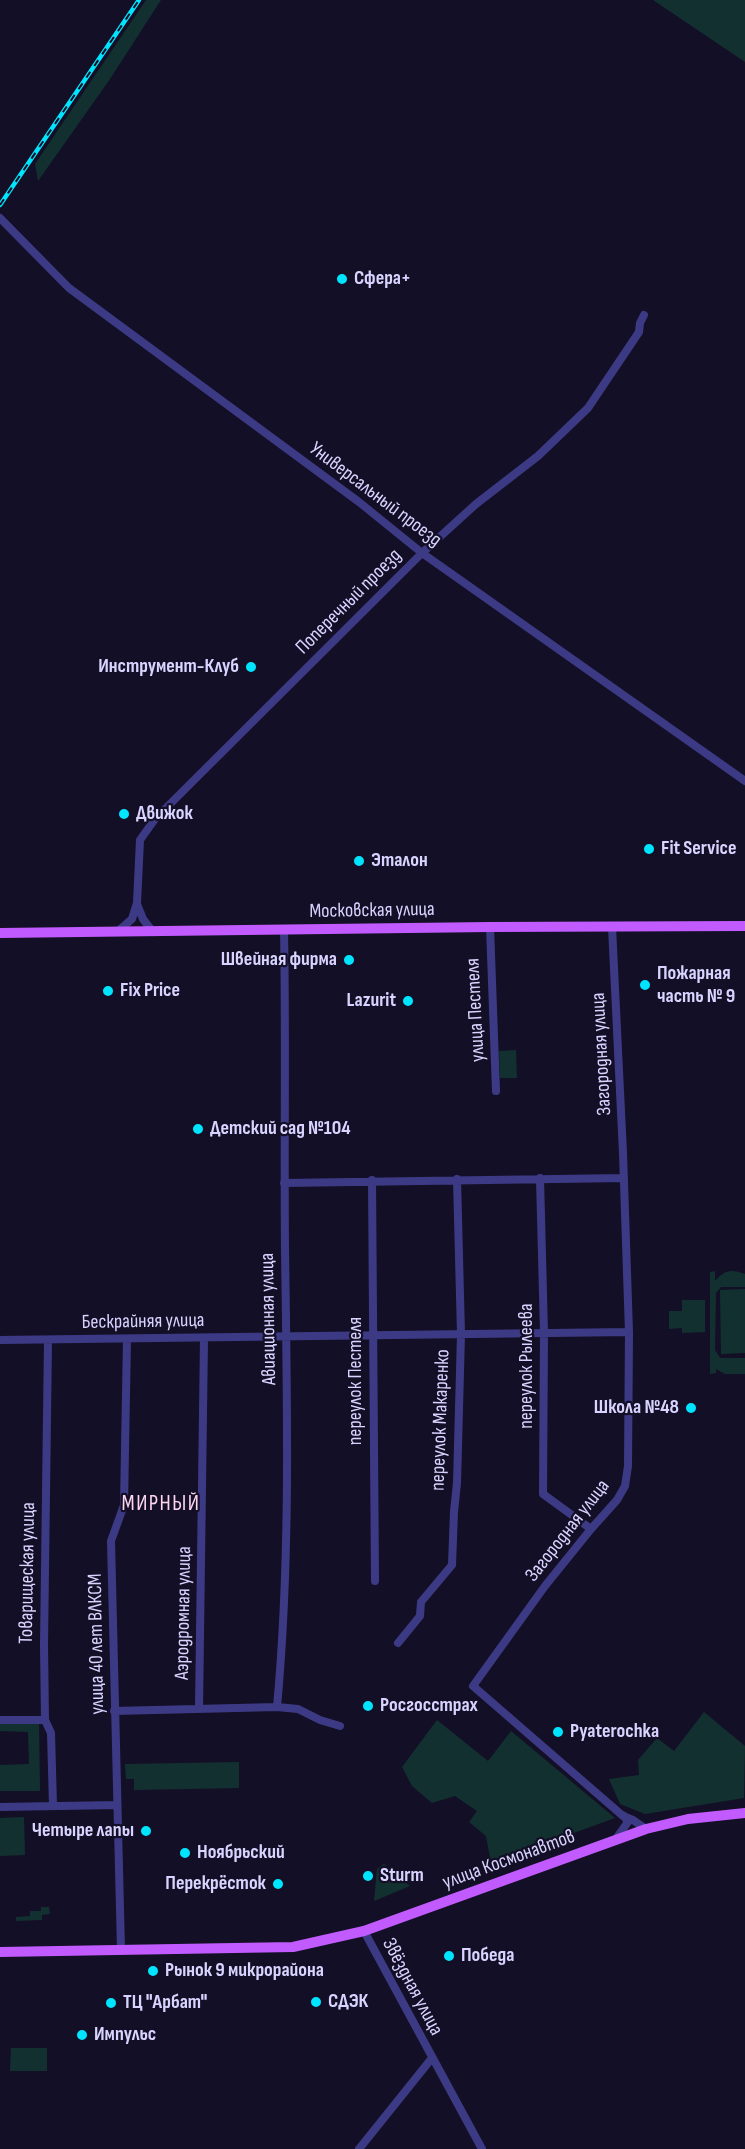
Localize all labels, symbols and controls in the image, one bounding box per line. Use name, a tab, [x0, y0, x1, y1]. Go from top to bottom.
place label: Сфера+	[354, 267, 411, 291]
marker: Сфера+	[335, 272, 349, 286]
street label: Универсальный проезд	[304, 438, 446, 552]
street label: Поперечный проезд	[291, 544, 407, 660]
place label: Инструмент-Клуб	[98, 655, 239, 679]
marker: Инструмент-Клуб	[244, 660, 258, 674]
place label: Движок	[136, 802, 193, 826]
marker: Движок	[117, 807, 131, 821]
place label: Fit Service	[661, 837, 736, 861]
marker: Fit Service	[642, 842, 656, 856]
place label: Эталон	[371, 849, 428, 873]
marker: Эталон	[352, 854, 366, 868]
street label: Московская улица	[309, 898, 435, 924]
place label: Швейная фирма	[221, 948, 337, 972]
marker: Швейная фирма	[342, 953, 356, 967]
street label: улица Пестеля	[461, 957, 491, 1063]
place label: Пожарная часть № 9	[657, 962, 735, 1009]
marker: Пожарная часть № 9	[638, 978, 652, 992]
place label: Fix Price	[120, 979, 180, 1003]
marker: Fix Price	[101, 984, 115, 998]
place label: Lazurit	[347, 989, 396, 1013]
street label: Загородная улица	[587, 992, 617, 1116]
marker: Lazurit	[401, 994, 415, 1008]
place label: Детский сад №104	[210, 1117, 351, 1141]
marker: Детский сад №104	[191, 1122, 205, 1136]
street label: Авиационная улица	[256, 1253, 282, 1385]
street label: переулок Рылеева	[515, 1303, 539, 1429]
street label: Бескрайняя улица	[81, 1309, 205, 1335]
street label: переулок Пестеля	[344, 1317, 368, 1445]
street label: переулок Макаренко	[427, 1349, 455, 1491]
place label: Школа №48	[594, 1396, 679, 1420]
marker: Школа №48	[684, 1401, 698, 1415]
street label: Загородная улица	[521, 1475, 615, 1587]
district label: МИРНЫЙ	[122, 1491, 200, 1517]
street label: Товарищеская улица	[15, 1502, 41, 1644]
street label: Аэродромная улица	[171, 1546, 197, 1680]
street label: улица 40 лет ВЛКСМ	[84, 1573, 110, 1715]
place label: Росгосстрах	[380, 1694, 478, 1718]
marker: Росгосстрах	[361, 1699, 375, 1713]
place label: Pyaterochka	[570, 1720, 659, 1744]
marker: Pyaterochka	[551, 1725, 565, 1739]
place label: Четыре лапы	[32, 1819, 134, 1843]
marker: Четыре лапы	[139, 1824, 153, 1838]
street label: улица Космонавтов	[439, 1825, 579, 1895]
place label: Ноябрьский	[197, 1841, 285, 1865]
marker: Ноябрьский	[178, 1846, 192, 1860]
place label: Sturm	[380, 1864, 424, 1888]
marker: Sturm	[361, 1869, 375, 1883]
place label: Перекрёсток	[165, 1872, 266, 1896]
marker: Перекрёсток	[271, 1877, 285, 1891]
street label: Звёздная улица	[376, 1934, 448, 2040]
place label: Победа	[461, 1944, 514, 1968]
marker: Победа	[442, 1949, 456, 1963]
place label: Рынок 9 микрорайона	[165, 1959, 324, 1983]
marker: Рынок 9 микрорайона	[146, 1964, 160, 1978]
place label: СДЭК	[328, 1990, 368, 2014]
place label: ТЦ "Арбат"	[123, 1991, 207, 2015]
marker: СДЭК	[309, 1995, 323, 2009]
marker: ТЦ "Арбат"	[104, 1996, 118, 2010]
place label: Импульс	[94, 2023, 156, 2047]
marker: Импульс	[75, 2028, 89, 2042]

